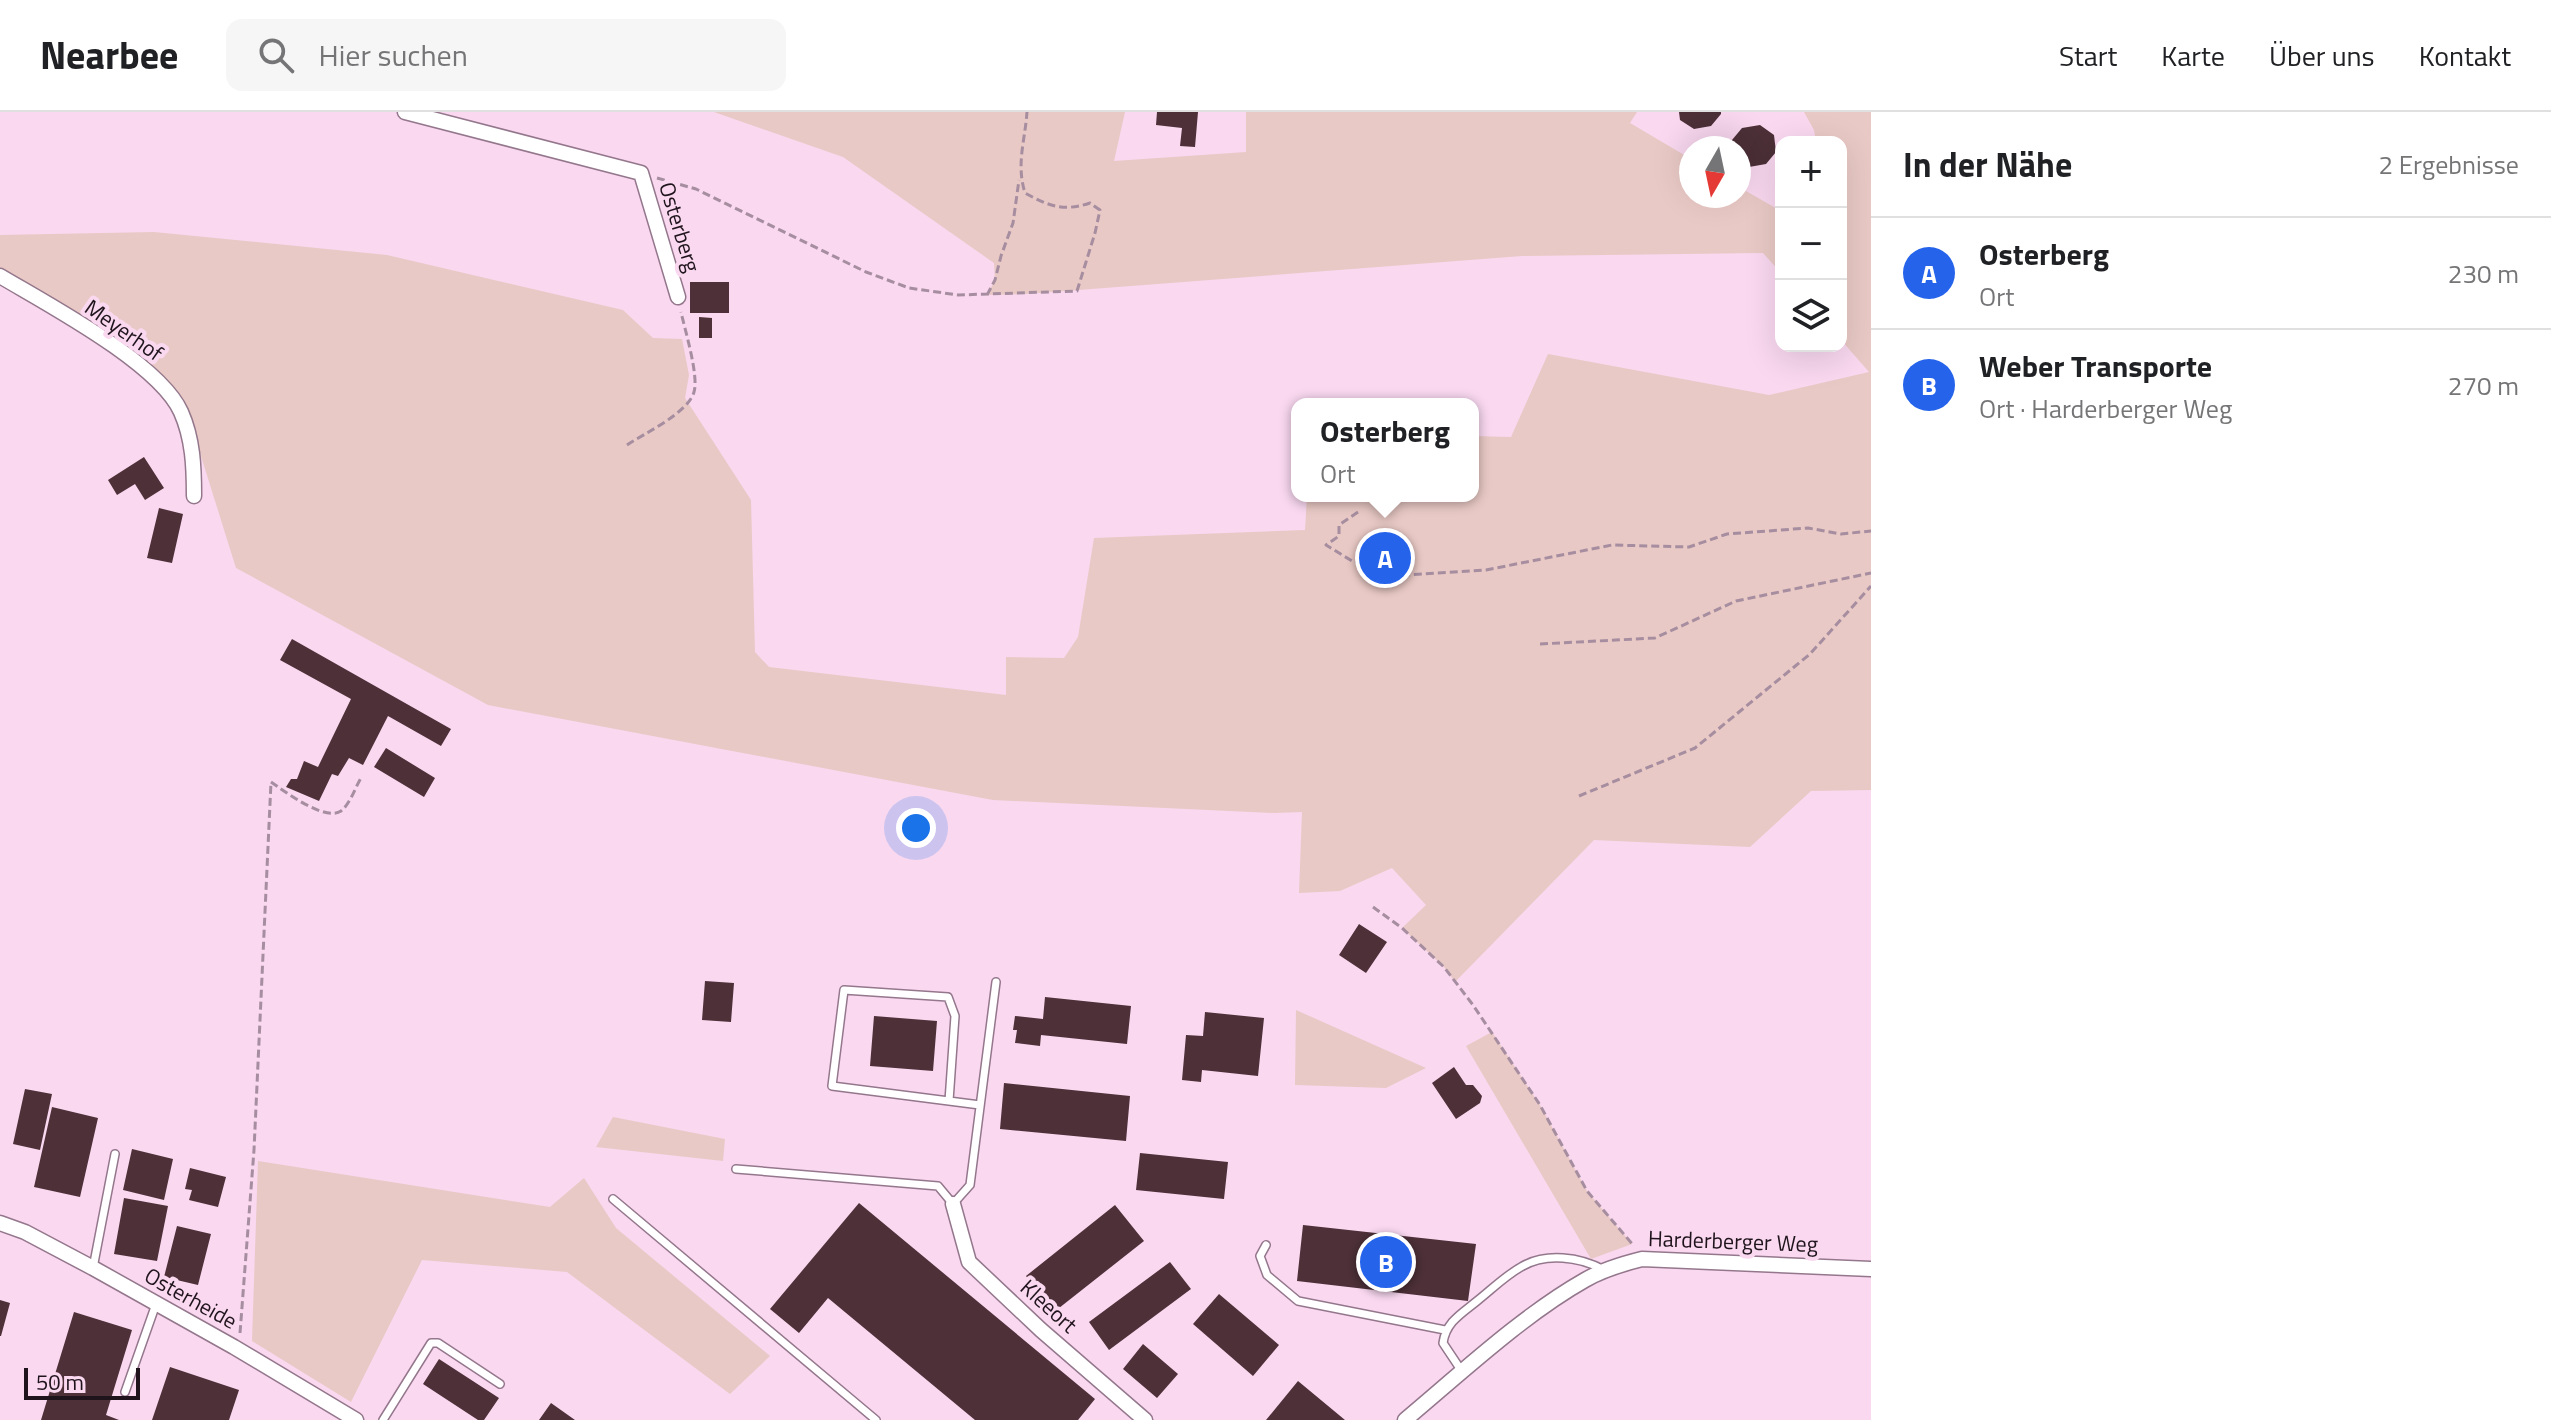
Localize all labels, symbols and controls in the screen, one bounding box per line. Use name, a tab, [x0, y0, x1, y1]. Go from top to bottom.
search box	[226, 19, 786, 91]
text: Nearbee	[40, 26, 178, 84]
text: Hier suchen	[318, 32, 468, 78]
icon: search	[254, 33, 298, 77]
text: Start	[2059, 34, 2117, 77]
text: Karte	[2161, 34, 2225, 77]
text: Über uns	[2269, 34, 2375, 77]
text: Kontakt	[2419, 34, 2511, 77]
north arrow	[1679, 136, 1751, 208]
map controls	[1775, 136, 1847, 352]
button: +	[1775, 136, 1847, 208]
text: In der Nähe	[1903, 138, 2072, 190]
text: 2 Ergebnisse	[2378, 145, 2519, 184]
street label: Osterberg	[650, 178, 710, 276]
button: −	[1775, 208, 1847, 280]
text: Osterberg	[1979, 231, 2109, 277]
text: A	[1921, 254, 1937, 293]
text: 230 m	[2448, 254, 2519, 293]
text: Ort	[1979, 277, 2014, 316]
button: layers	[1775, 280, 1847, 352]
street label: Meyerhof	[78, 291, 171, 370]
text: Weber Transporte	[1979, 343, 2212, 389]
text: B	[1921, 366, 1937, 405]
text: 270 m	[2448, 366, 2519, 405]
text: Ort · Harderberger Weg	[1979, 389, 2232, 428]
popup	[1291, 398, 1479, 502]
text: Osterberg	[1320, 408, 1450, 454]
text: Ort	[1320, 454, 1355, 493]
pin: A	[1359, 528, 1411, 588]
your location	[896, 808, 936, 848]
street label: Harderberger Weg	[1647, 1221, 1819, 1261]
pin: B	[1360, 1232, 1412, 1292]
street label: Osterheide	[138, 1258, 244, 1338]
street label: Kleeort	[1013, 1271, 1085, 1341]
scale bar	[24, 1364, 140, 1400]
text: 50 m	[36, 1365, 84, 1399]

